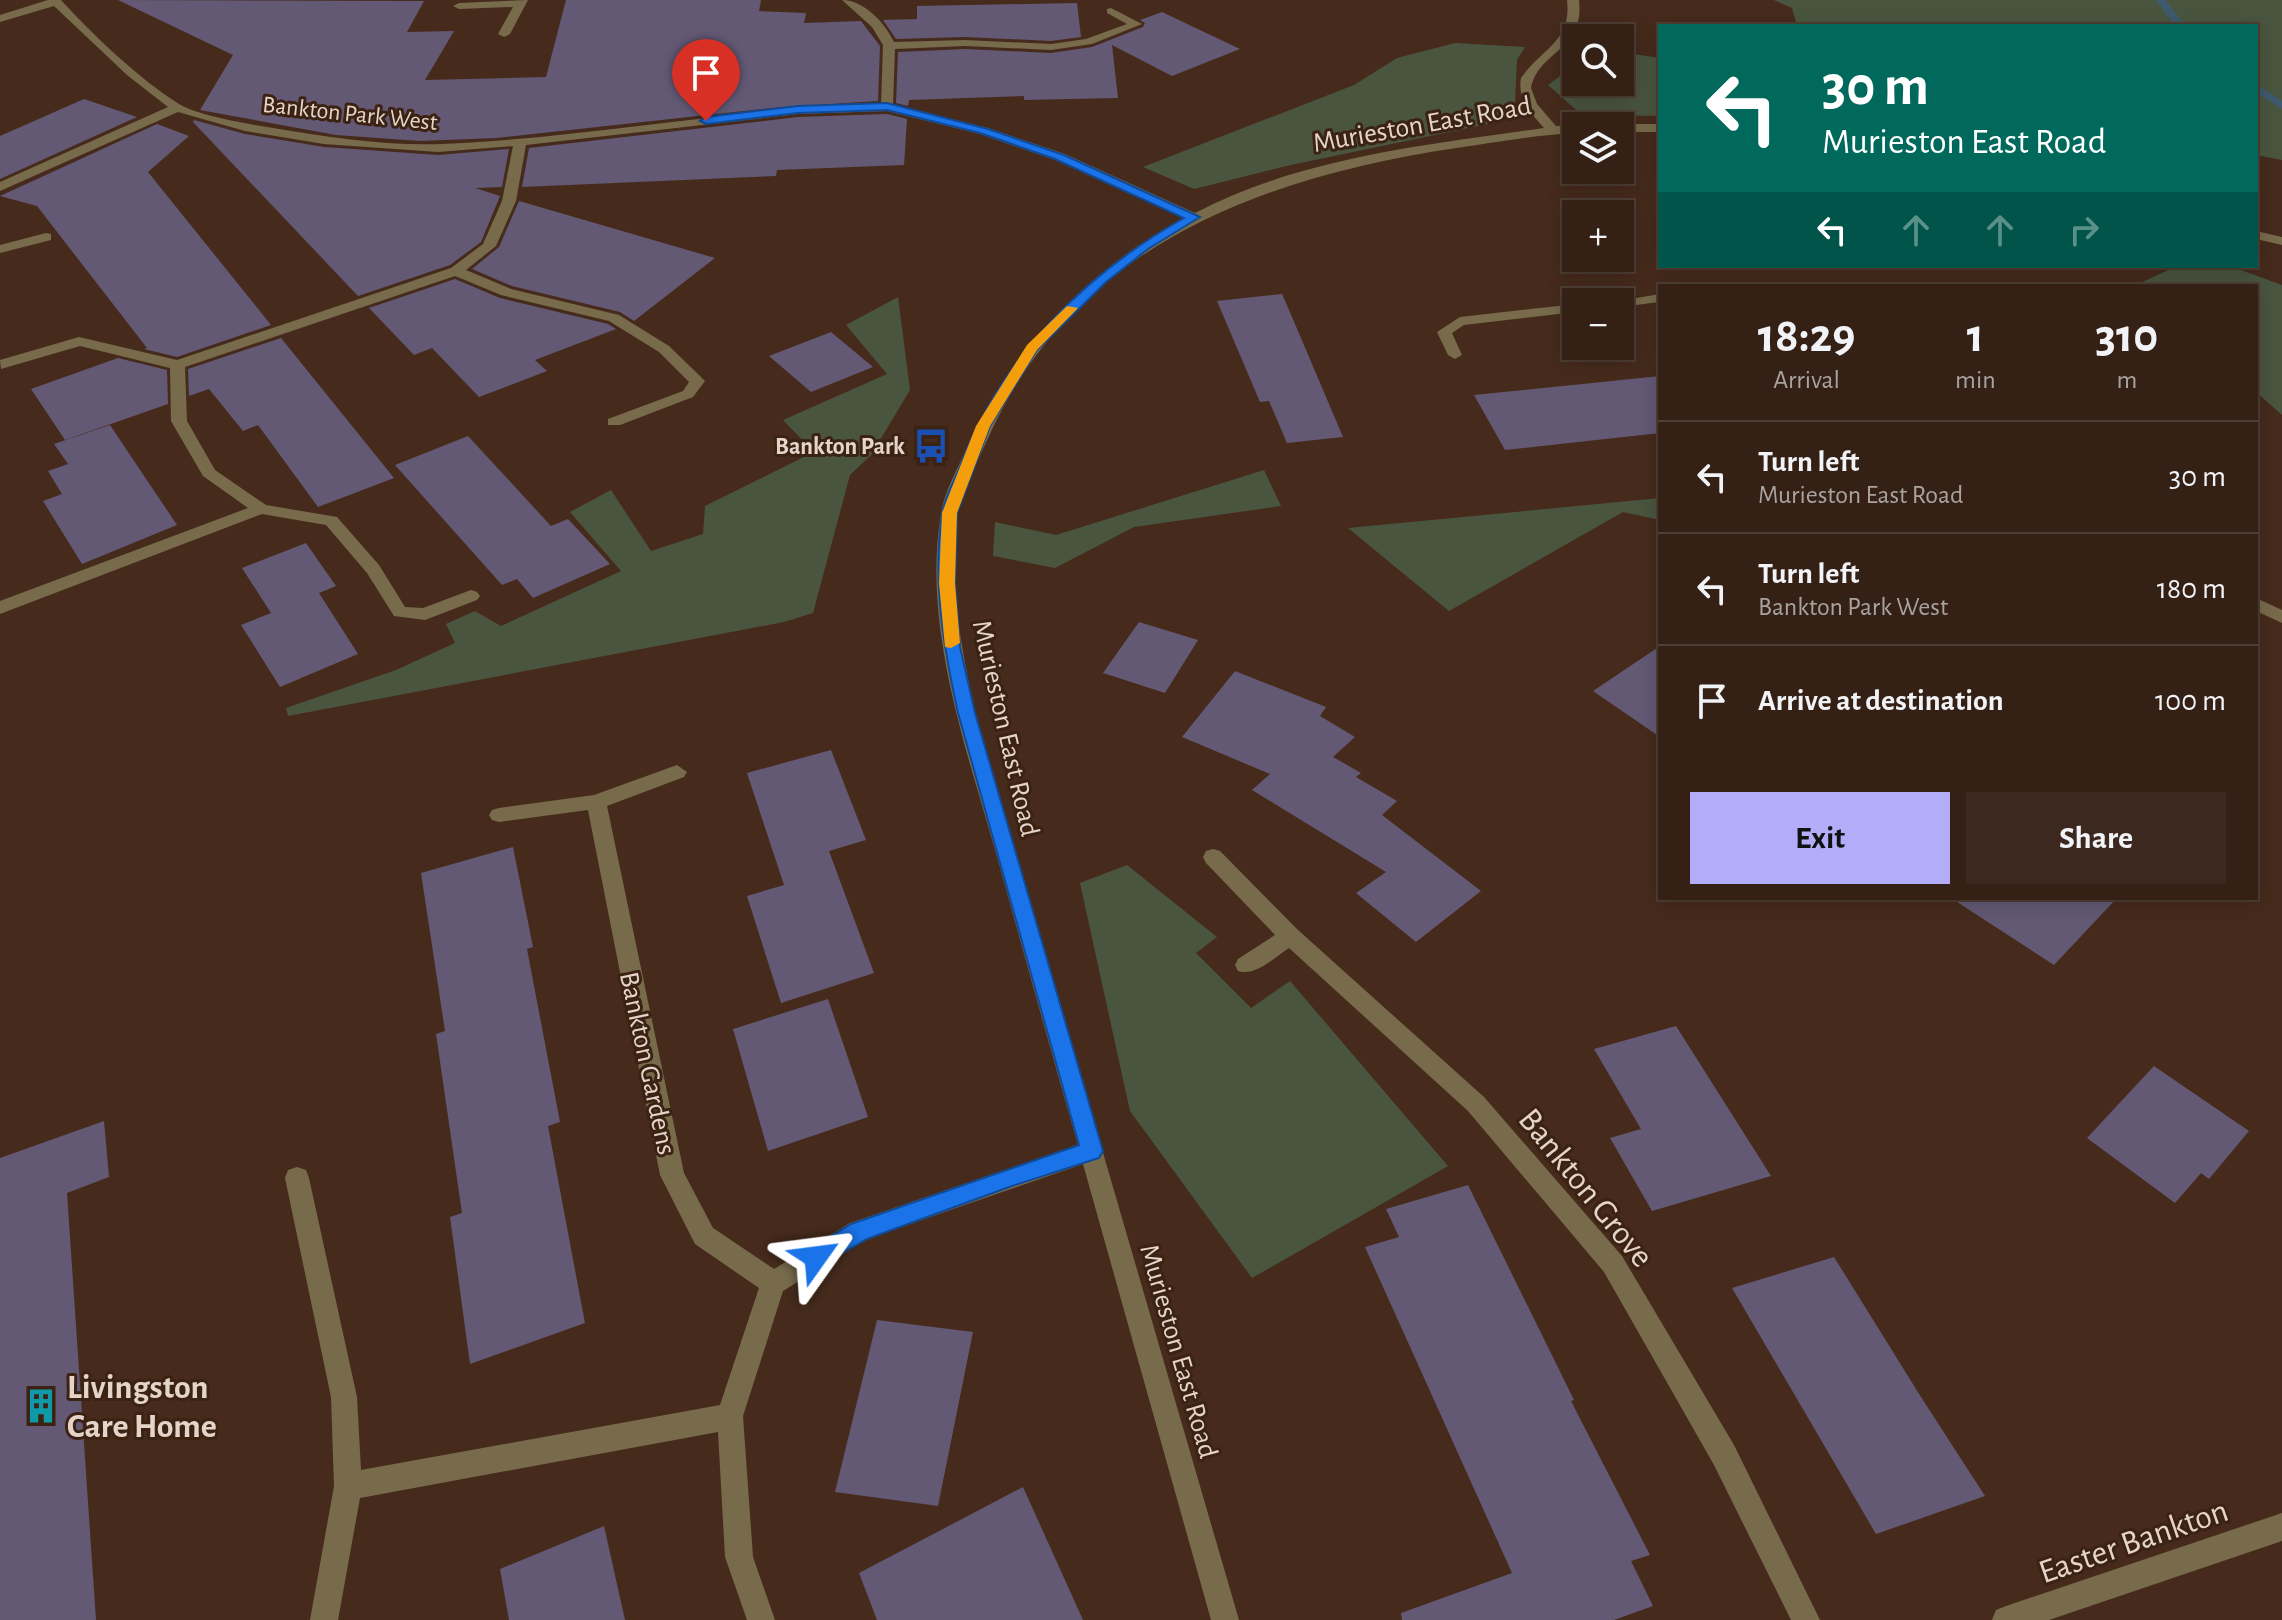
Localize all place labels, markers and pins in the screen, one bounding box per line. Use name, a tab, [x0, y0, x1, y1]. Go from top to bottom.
pin	[672, 39, 740, 121]
bus stop icon: Bankton Park	[912, 427, 950, 465]
place label: Bankton Park	[775, 435, 905, 459]
place label: Livingston Care Home	[67, 1371, 217, 1444]
building icon: Livingston Care Home	[22, 1387, 60, 1425]

